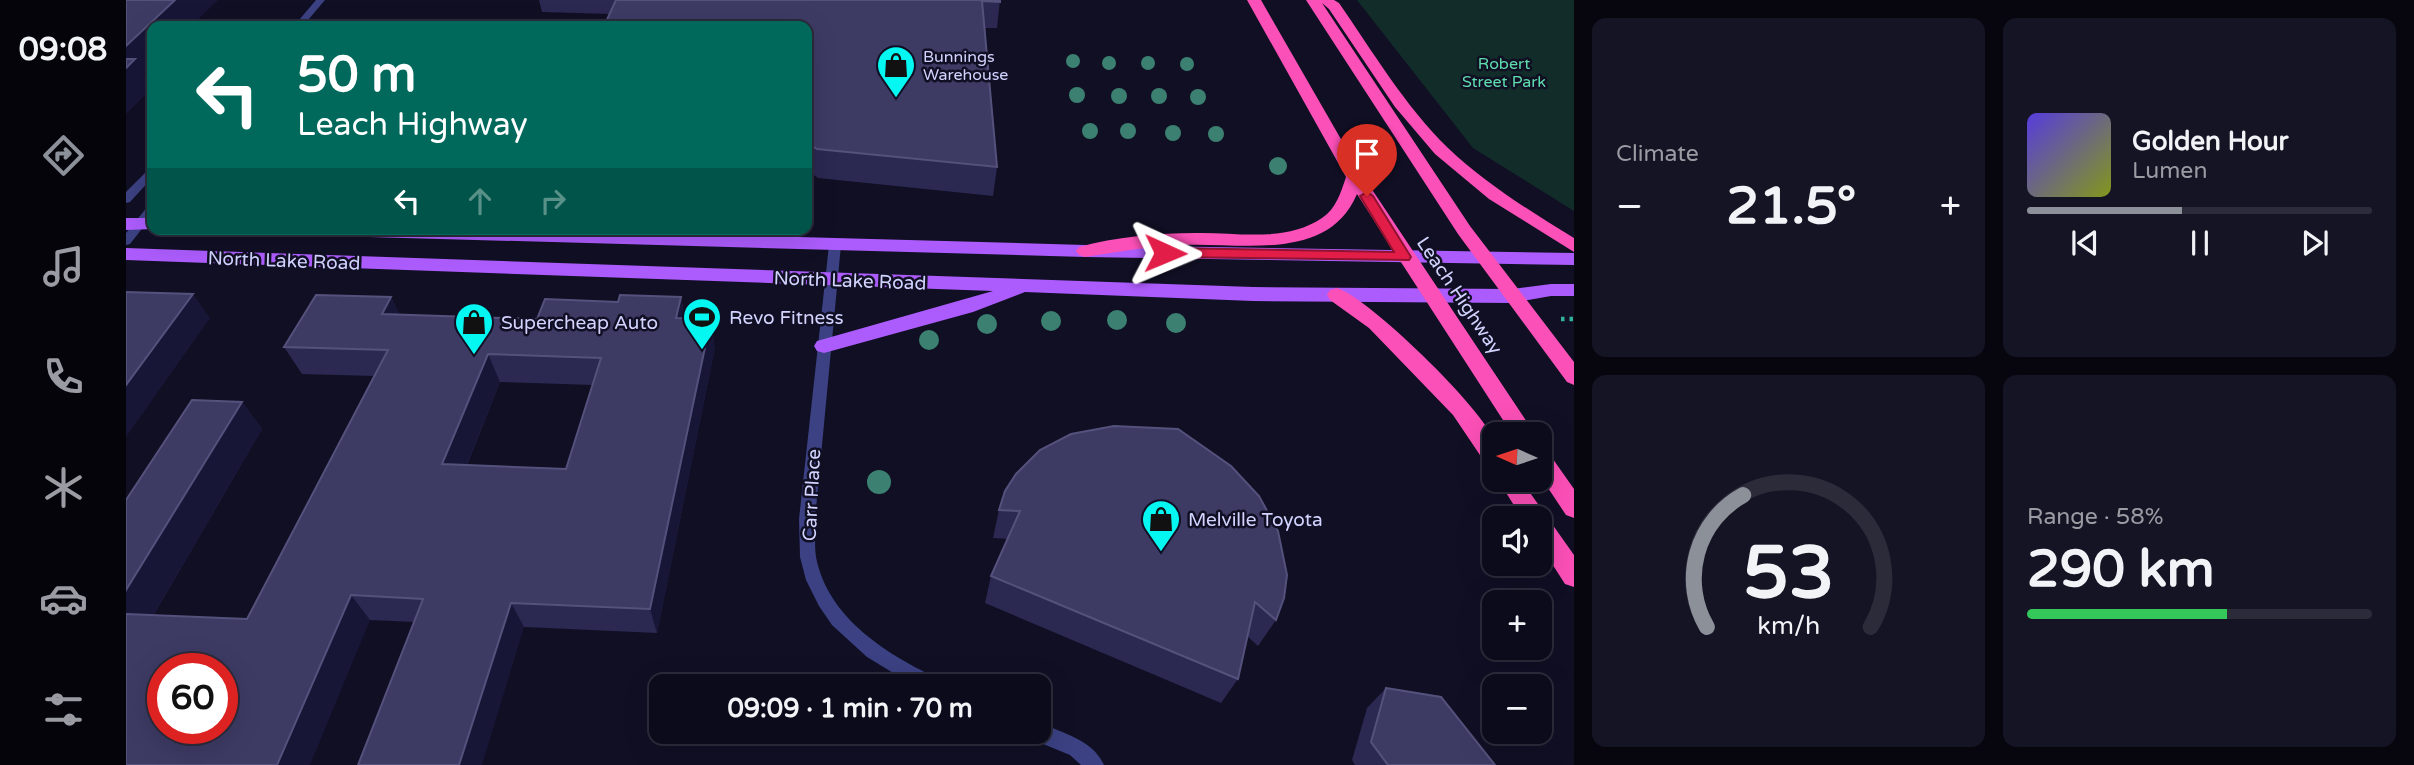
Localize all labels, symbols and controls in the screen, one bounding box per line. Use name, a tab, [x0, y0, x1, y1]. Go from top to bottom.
text: 09:08	[19, 31, 107, 69]
shop icon: Bunnings Warehouse	[875, 44, 917, 99]
text: 50 m	[297, 46, 416, 105]
place label: Bunnings Warehouse	[923, 47, 1008, 85]
icon: left	[182, 49, 273, 140]
park label: Robert Street Park	[1462, 54, 1546, 92]
text: Leach Highway	[297, 106, 528, 144]
pin	[1337, 124, 1397, 196]
text: Golden Hour	[2132, 126, 2289, 157]
icon: directions	[39, 131, 88, 180]
icon: arrive	[1348, 135, 1386, 173]
text: Climate	[1616, 140, 1699, 168]
text: Lumen	[2132, 157, 2207, 185]
text: 21.5°	[1726, 175, 1856, 238]
icon: left	[388, 182, 426, 220]
icon: ahead	[461, 182, 499, 220]
icon: right	[534, 182, 572, 220]
text: −	[1616, 184, 1643, 230]
text: +	[1940, 184, 1961, 230]
position arrow	[1128, 216, 1202, 290]
icon: previous	[2066, 224, 2104, 262]
icon: pause	[2181, 224, 2219, 262]
icon: next	[2296, 224, 2334, 262]
street label: Leach Highway	[1412, 233, 1507, 358]
icon: music	[39, 242, 88, 291]
street label: North Lake Road	[207, 247, 361, 275]
street label: North Lake Road	[773, 267, 927, 295]
sports icon: Revo Fitness	[681, 296, 723, 351]
shop icon: Supercheap Auto	[453, 301, 495, 356]
place label: Revo Fitness	[729, 307, 844, 329]
place label: Supercheap Auto	[501, 312, 658, 334]
icon: phone	[39, 352, 88, 401]
north arrow	[1482, 422, 1552, 492]
map controls	[1482, 422, 1552, 744]
street label: Carr Place	[799, 448, 825, 542]
icon: climate	[39, 463, 88, 512]
shop icon: Melville Toyota	[1140, 498, 1182, 553]
text: Range · 58%	[2027, 503, 2163, 531]
button: sound	[1482, 506, 1552, 576]
place label: Melville Toyota	[1188, 509, 1323, 531]
text: 53	[1743, 530, 1834, 618]
text: 290 km	[2027, 538, 2215, 601]
icon: car	[39, 574, 88, 623]
button: +	[1482, 590, 1552, 660]
text: km/h	[1757, 611, 1820, 641]
speed limit sign: 60	[147, 653, 238, 744]
button: −	[1482, 674, 1552, 744]
icon: filters	[39, 685, 88, 734]
text: 09:09 · 1 min · 70 m	[727, 693, 973, 724]

